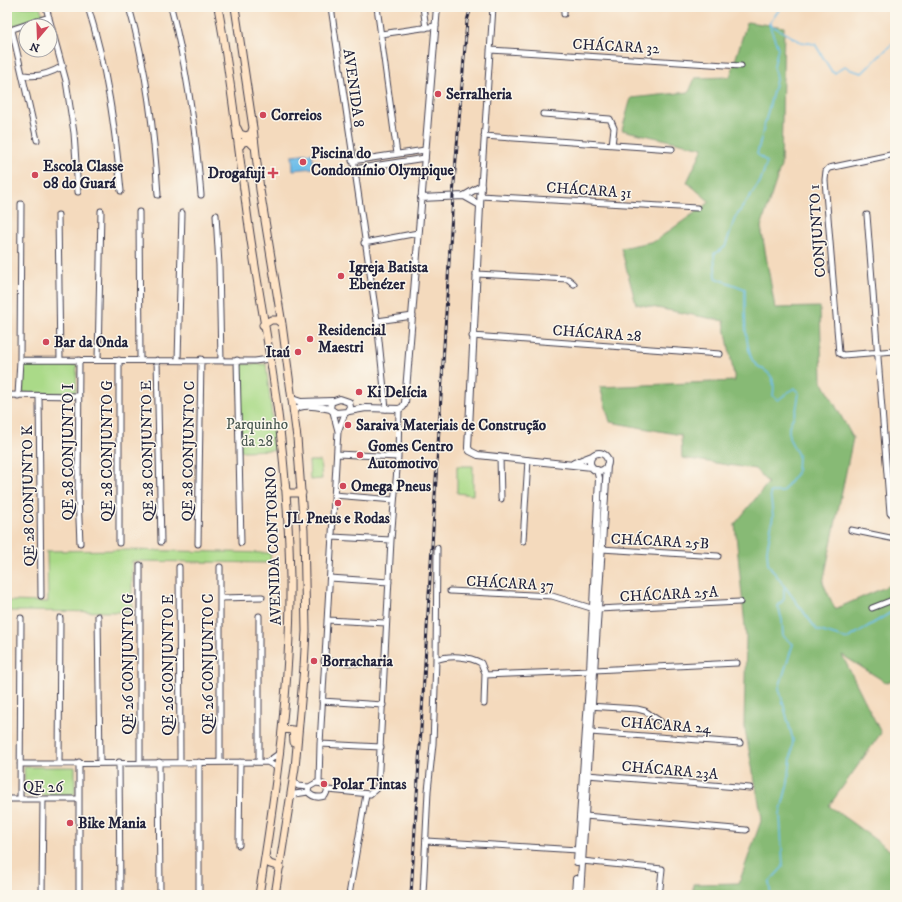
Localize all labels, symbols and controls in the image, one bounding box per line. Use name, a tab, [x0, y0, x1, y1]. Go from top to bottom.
north arrow	[18, 18, 58, 58]
street label: CHÁCARA 32	[572, 34, 661, 58]
text: N	[29, 38, 42, 55]
street label: AVENIDA 8	[339, 48, 368, 129]
place label: Serralheria	[446, 85, 513, 104]
marker: Serralheria	[433, 89, 443, 99]
place label: Correios	[271, 106, 322, 125]
marker: Correios	[258, 110, 268, 120]
place label: Piscina do Condomínio Olympique	[311, 144, 454, 181]
place label: Escola Classe 08 do Guará	[43, 157, 124, 193]
marker: Piscina do Condomínio Olympique	[298, 157, 308, 167]
place label: Drogafuji	[208, 164, 265, 183]
marker: Drogafuji	[268, 168, 278, 178]
marker: Escola Classe 08 do Guará	[30, 170, 40, 180]
street label: CHÁCARA 31	[546, 177, 632, 203]
street label: CONJUNTO 1	[805, 184, 830, 278]
place label: Igreja Batista Ebenézer	[349, 258, 429, 294]
marker: Igreja Batista Ebenézer	[336, 271, 346, 281]
street label: CHÁCARA 28	[552, 320, 642, 346]
place label: Residencial Maestri	[318, 321, 386, 357]
place label: Bar da Onda	[54, 333, 129, 352]
marker: Residencial Maestri	[305, 334, 315, 344]
marker: Bar da Onda	[41, 337, 51, 347]
place label: Itaú	[266, 343, 291, 362]
marker: Itaú	[293, 347, 303, 357]
street label: QE 28 CONJUNTO G	[98, 380, 117, 522]
street label: QE 28 CONJUNTO E	[137, 380, 158, 522]
street label: QE 28 CONJUNTO C	[178, 380, 199, 522]
place label: Ki Delícia	[367, 383, 428, 402]
street label: QE 28 CONJUNTO I	[59, 384, 78, 520]
marker: Ki Delícia	[354, 387, 364, 397]
park label: Parquinho da 28	[226, 415, 288, 451]
place label: Saraiva Materiais de Construção	[356, 416, 547, 435]
marker: Saraiva Materiais de Construção	[343, 420, 353, 430]
street label: QE 28 CONJUNTO K	[18, 425, 39, 567]
place label: Gomes Centro Automotivo	[367, 437, 454, 473]
marker: Gomes Centro Automotivo	[355, 450, 365, 460]
street label: AVENIDA CONTORNO	[261, 466, 286, 626]
place label: Omega Pneus	[351, 477, 431, 496]
marker: Omega Pneus	[338, 481, 348, 491]
marker: JL Pneus e Rodas	[333, 498, 343, 508]
place label: JL Pneus e Rodas	[284, 509, 390, 528]
street label: CHÁCARA 25B	[610, 528, 710, 554]
street label: CHÁCARA 37	[466, 571, 554, 595]
street label: CHÁCARA 25A	[619, 581, 719, 607]
street label: QE 26 CONJUNTO G	[119, 593, 138, 735]
street label: QE 26 CONJUNTO C	[199, 593, 218, 735]
street label: QE 26 CONJUNTO E	[159, 594, 178, 736]
place label: Borracharia	[322, 652, 393, 671]
marker: Borracharia	[309, 656, 319, 666]
street label: CHÁCARA 24	[620, 712, 712, 738]
street label: CHÁCARA 23A	[621, 756, 720, 784]
place label: Polar Tintas	[332, 775, 406, 794]
street label: QE 26	[23, 778, 64, 797]
marker: Polar Tintas	[319, 779, 329, 789]
place label: Bike Mania	[78, 814, 147, 833]
marker: Bike Mania	[65, 818, 75, 828]

